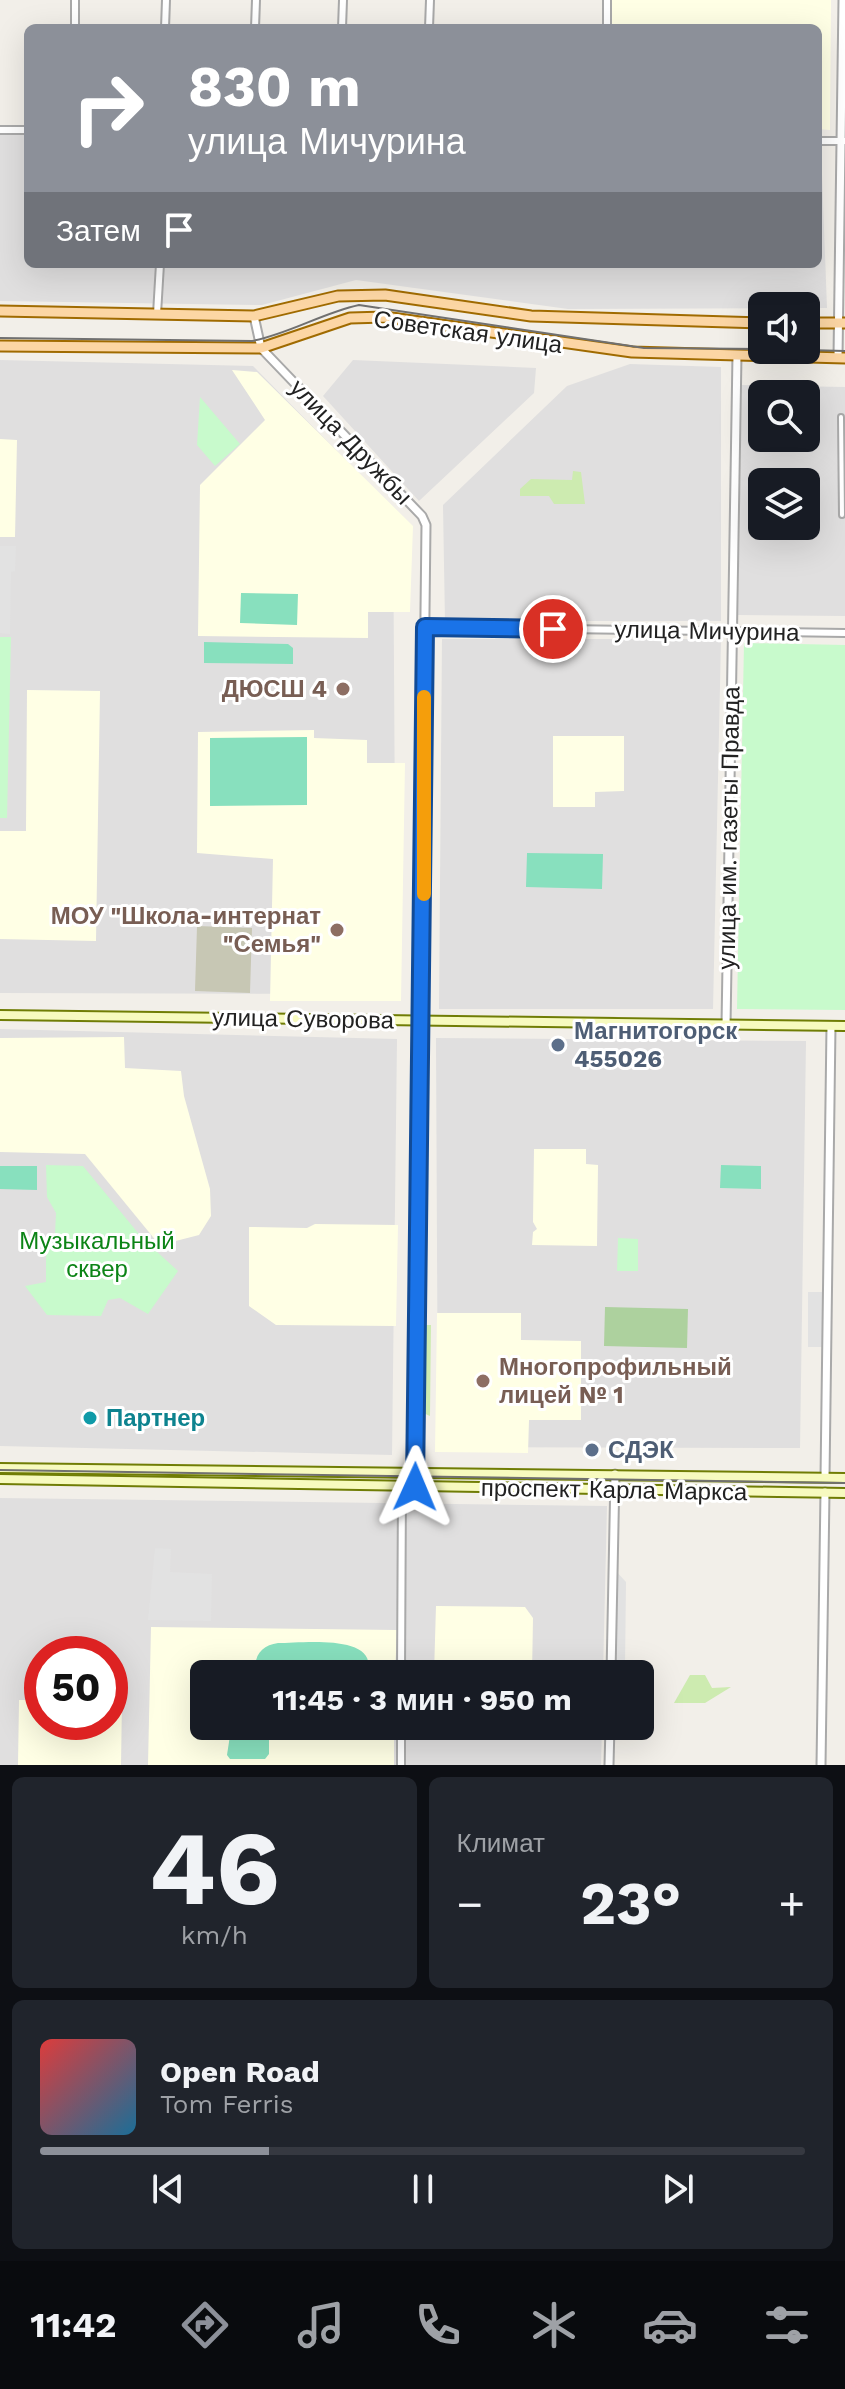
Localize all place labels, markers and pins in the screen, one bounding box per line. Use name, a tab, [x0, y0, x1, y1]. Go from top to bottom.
pin	[519, 595, 587, 663]
place label: ДЮСШ 4	[222, 675, 327, 703]
marker: ДЮСШ 4	[334, 680, 352, 698]
place label: МОУ "Школа-интернат "Семья"	[51, 902, 321, 958]
marker: МОУ "Школа-интернат "Семья"	[328, 921, 346, 939]
place label: Магнитогорск 455026	[574, 1017, 738, 1073]
marker: Магнитогорск 455026	[549, 1036, 567, 1054]
place label: Многопрофильный лицей № 1	[499, 1353, 732, 1409]
marker: Многопрофильный лицей № 1	[474, 1372, 492, 1390]
place label: Партнер	[106, 1404, 205, 1432]
marker: Партнер	[81, 1409, 99, 1427]
place label: СДЭК	[608, 1436, 674, 1464]
marker: СДЭК	[583, 1441, 601, 1459]

